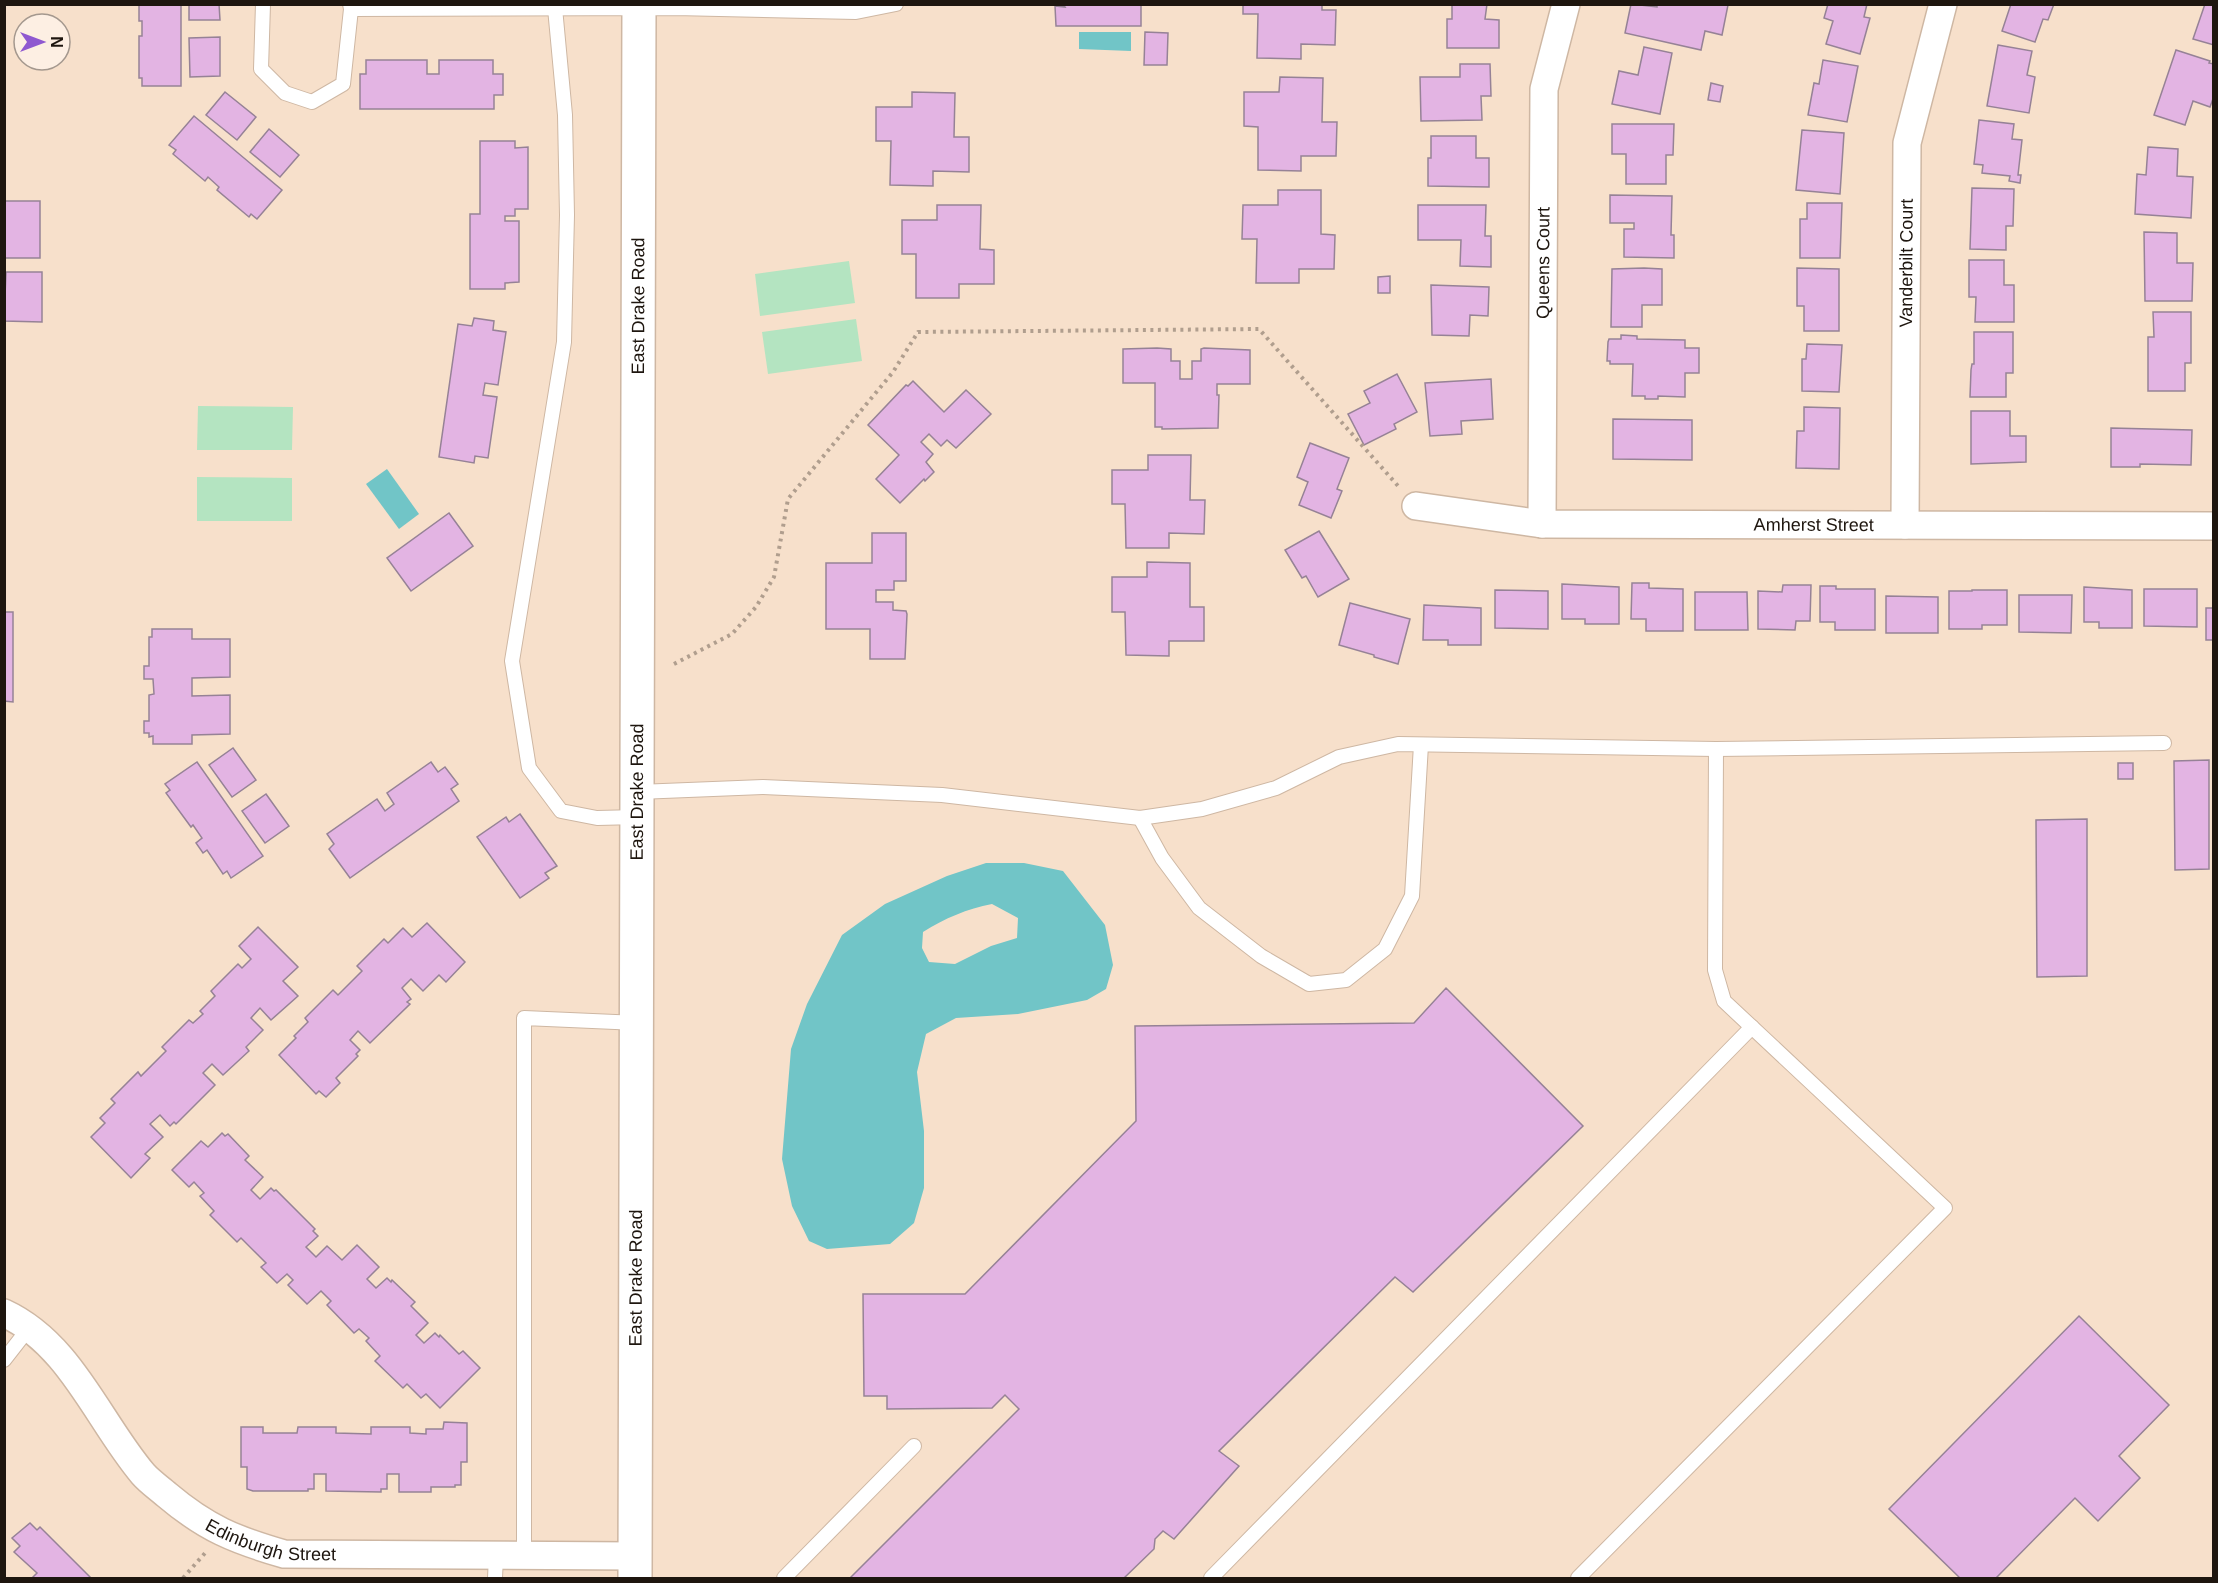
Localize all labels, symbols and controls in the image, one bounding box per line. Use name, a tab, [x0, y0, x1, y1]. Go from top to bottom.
north arrow	[12, 12, 72, 72]
text: N	[48, 36, 65, 48]
street label: Vanderbilt Court	[1896, 199, 1917, 327]
street label: Queens Court	[1533, 207, 1553, 319]
street label: East Drake Road	[628, 237, 648, 375]
street label: Amherst Street	[1754, 515, 1874, 535]
street label: East Drake Road	[627, 723, 647, 861]
street label: East Drake Road	[626, 1209, 646, 1347]
street label: Edinburgh Street	[202, 1515, 336, 1564]

